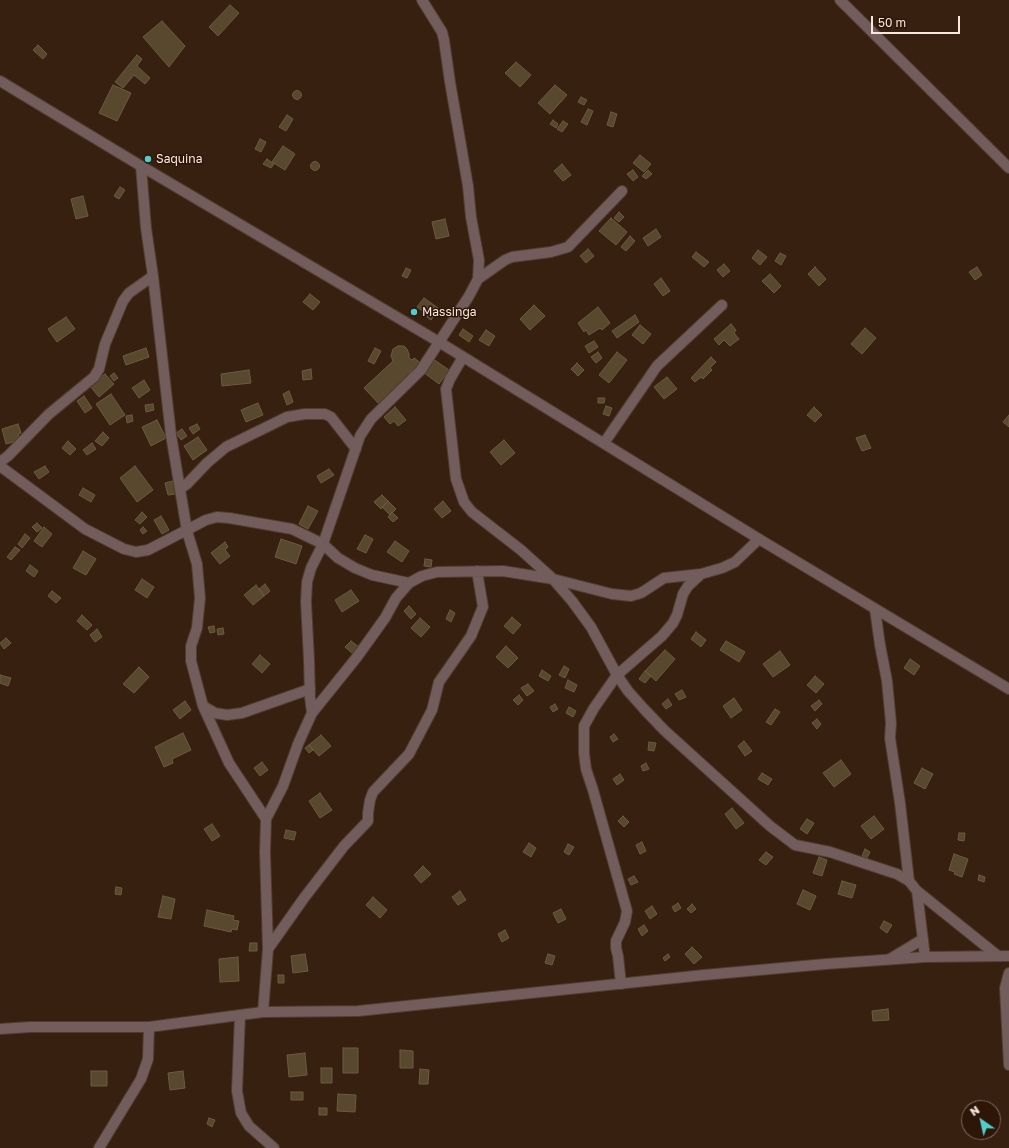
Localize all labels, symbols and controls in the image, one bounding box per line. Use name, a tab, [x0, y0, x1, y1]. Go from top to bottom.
scale bar	[873, 8, 962, 34]
text: 50 m	[878, 15, 906, 30]
place label: Saquina	[156, 152, 202, 166]
marker: Saquina	[143, 154, 153, 164]
place label: Massinga	[422, 305, 477, 319]
marker: Massinga	[409, 307, 419, 317]
north arrow	[961, 1100, 1001, 1140]
text: N	[967, 1103, 982, 1118]

